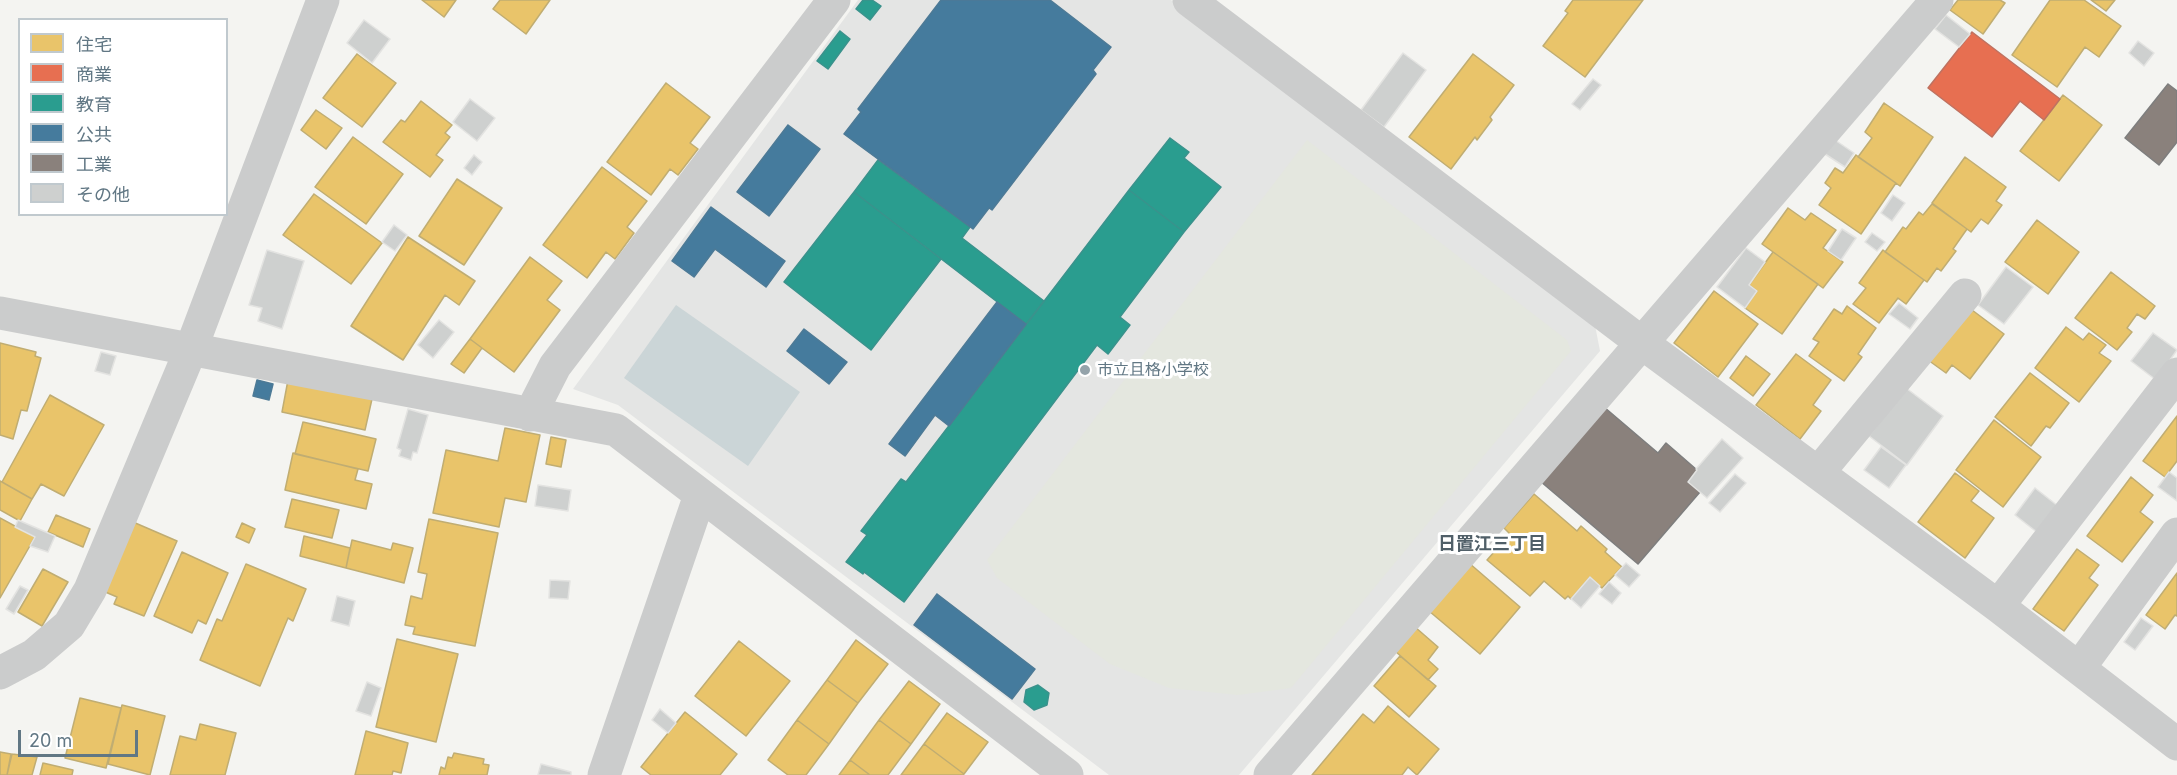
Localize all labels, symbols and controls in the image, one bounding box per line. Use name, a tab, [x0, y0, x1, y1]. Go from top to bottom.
legend	[18, 18, 228, 216]
text: 住宅	[76, 34, 112, 55]
text: 商業	[76, 64, 112, 85]
text: 教育	[76, 94, 112, 115]
text: 公共	[76, 124, 112, 145]
text: 工業	[76, 154, 112, 175]
text: その他	[76, 184, 130, 205]
place label: 市立且格小学校	[1097, 360, 1209, 380]
marker: 市立且格小学校	[1078, 363, 1092, 377]
district label: 日置江三丁目	[1438, 534, 1546, 556]
scale bar	[21, 718, 141, 756]
text: 20 m	[29, 730, 72, 751]

